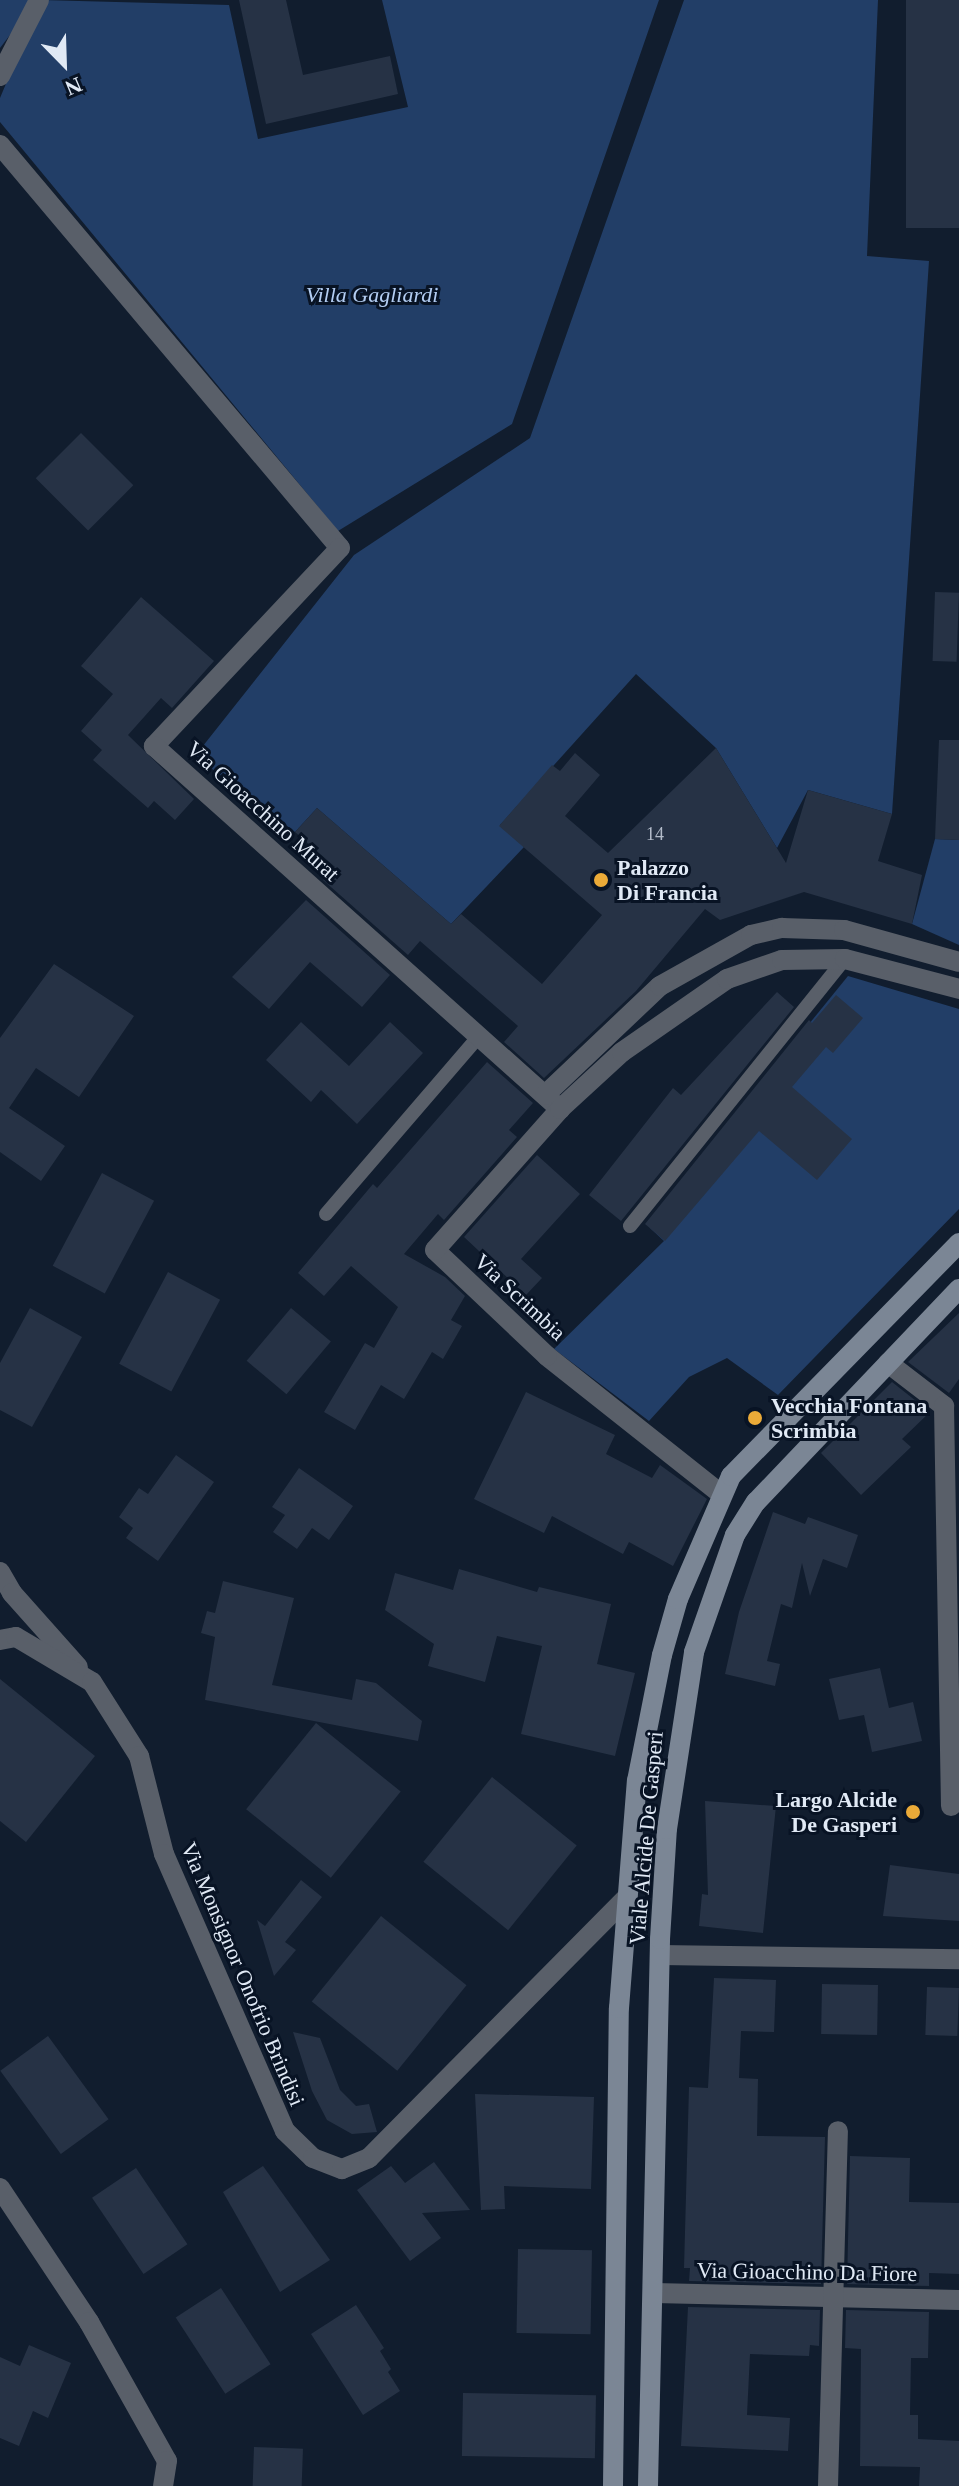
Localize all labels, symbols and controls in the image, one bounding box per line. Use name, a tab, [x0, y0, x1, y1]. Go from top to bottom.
north arrow	[24, 24, 104, 104]
text: N	[61, 72, 86, 101]
park label: Villa Gagliardi	[306, 282, 438, 308]
street label: Via Gioacchino Murat	[181, 735, 345, 887]
house number: 14	[646, 823, 664, 845]
place label: Palazzo Di Francia	[617, 854, 718, 906]
marker: Palazzo Di Francia	[592, 871, 610, 889]
street label: Via Scrimbia	[469, 1248, 571, 1346]
place label: Vecchia Fontana Scrimbia	[771, 1392, 927, 1444]
marker: Vecchia Fontana Scrimbia	[746, 1409, 764, 1427]
street label: Viale Alcide De Gasperi	[623, 1729, 669, 1947]
place label: Largo Alcide De Gasperi	[774, 1786, 897, 1838]
marker: Largo Alcide De Gasperi	[904, 1803, 922, 1821]
street label: Via Monsignor Onofrio Brindisi	[175, 1838, 311, 2110]
street label: Via Gioacchino Da Fiore	[697, 2257, 917, 2287]

